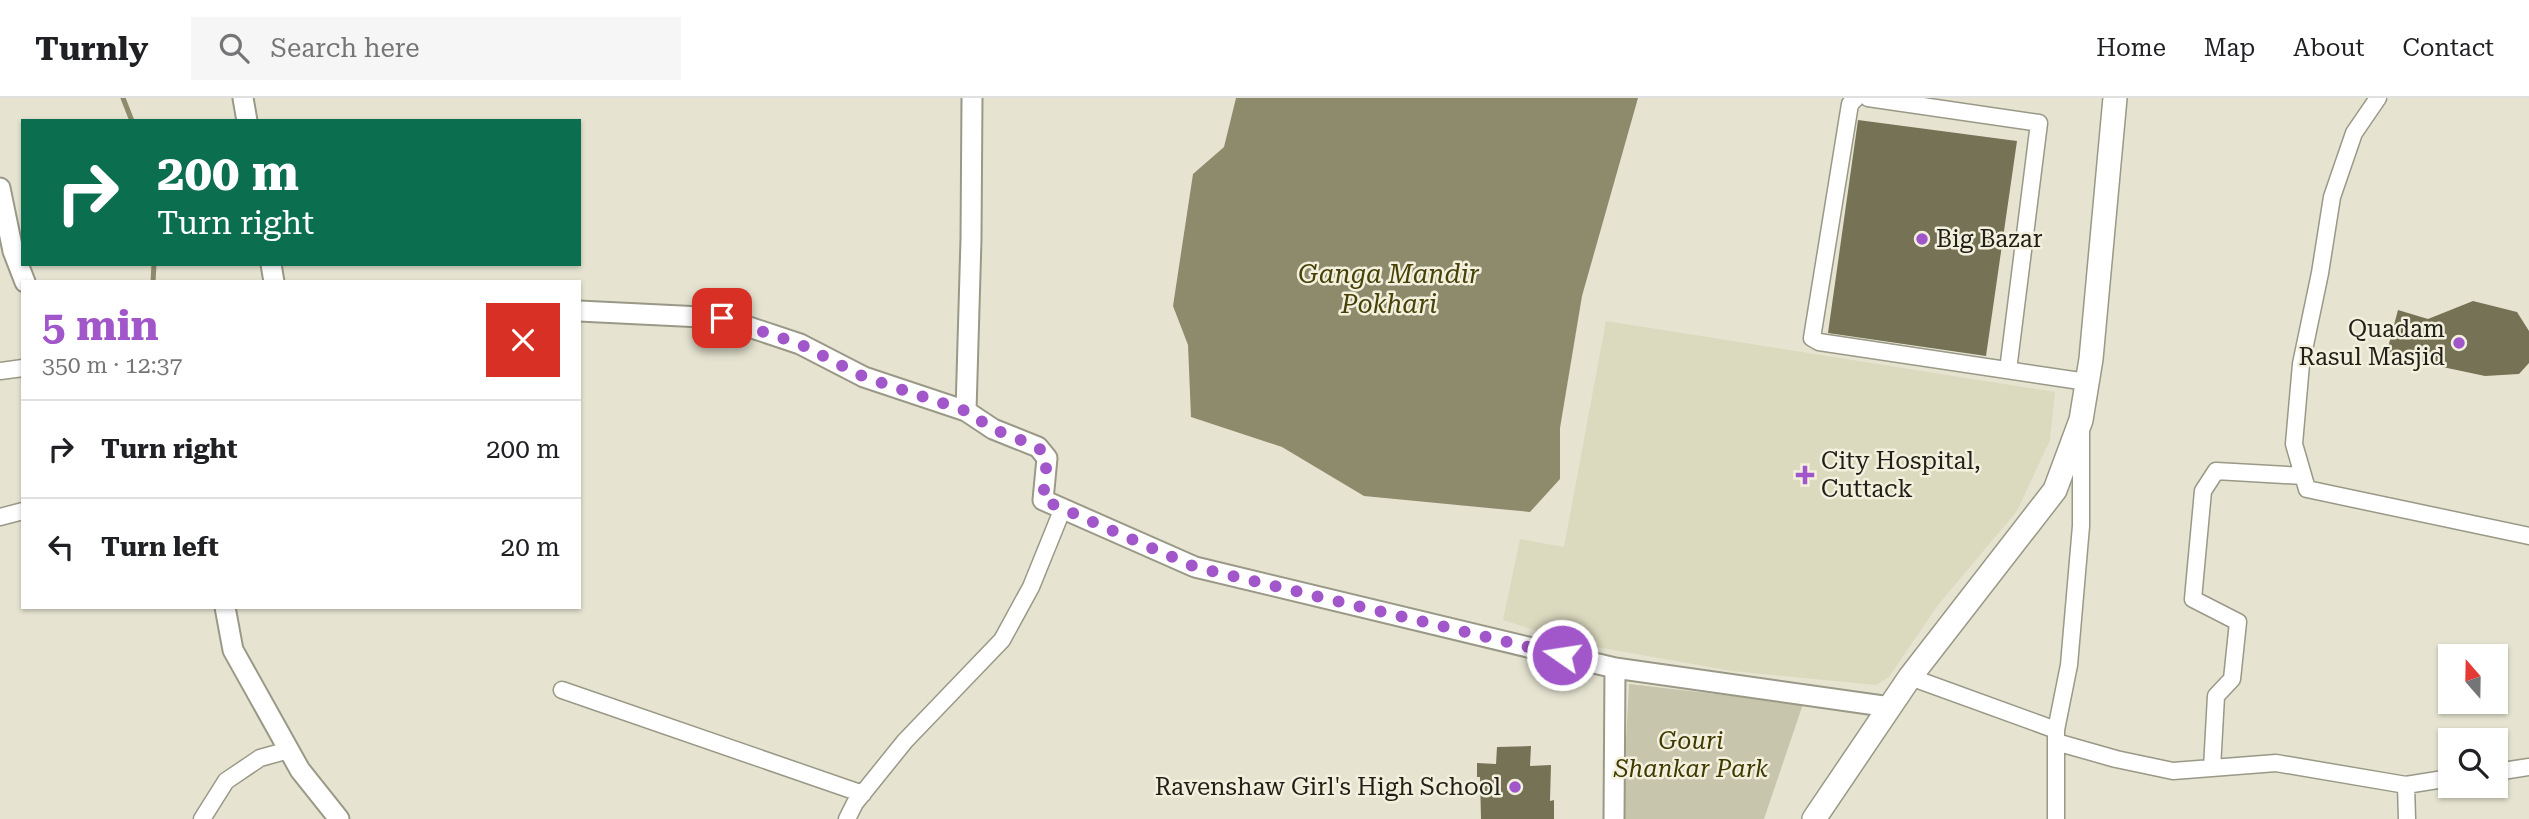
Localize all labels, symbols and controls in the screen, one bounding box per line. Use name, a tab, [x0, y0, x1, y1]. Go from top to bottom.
search box	[191, 17, 681, 80]
text: Turnly	[35, 29, 149, 68]
icon: search	[215, 29, 253, 67]
text: Search here	[271, 33, 419, 63]
text: Home	[2096, 34, 2166, 62]
text: Map	[2204, 34, 2255, 62]
text: About	[2293, 34, 2364, 62]
text: Contact	[2402, 34, 2494, 62]
text: 200 m	[157, 145, 299, 202]
icon: right	[42, 147, 133, 238]
text: Turn right	[157, 204, 314, 242]
place label: Big Bazar	[1936, 225, 2043, 253]
marker: Big Bazar	[1914, 231, 1930, 247]
water label: Ganga Mandir Pokhari	[1298, 259, 1480, 319]
pin	[692, 288, 752, 348]
icon: arrive	[703, 299, 741, 337]
text: 5 min	[42, 301, 159, 350]
button: close	[486, 303, 560, 377]
place label: Quadam Rasul Masjid	[2299, 315, 2445, 371]
marker: Quadam Rasul Masjid	[2451, 335, 2467, 351]
text: 350 m · 12:37	[42, 352, 182, 379]
icon: right	[42, 430, 80, 468]
text: Turn right	[101, 434, 237, 464]
text: 200 m	[486, 434, 560, 464]
place label: City Hospital, Cuttack	[1821, 447, 1981, 503]
marker: City Hospital, Cuttack	[1795, 465, 1815, 485]
icon: left	[42, 528, 80, 566]
text: Turn left	[101, 532, 219, 562]
text: 20 m	[501, 532, 560, 562]
position arrow	[1525, 618, 1599, 692]
north arrow	[2438, 644, 2508, 714]
map controls	[2438, 644, 2508, 798]
park label: Gouri Shankar Park	[1613, 727, 1768, 783]
button: search	[2438, 728, 2508, 798]
place label: Ravenshaw Girl's High School	[1155, 773, 1501, 801]
marker: Ravenshaw Girl's High School	[1507, 779, 1523, 795]

